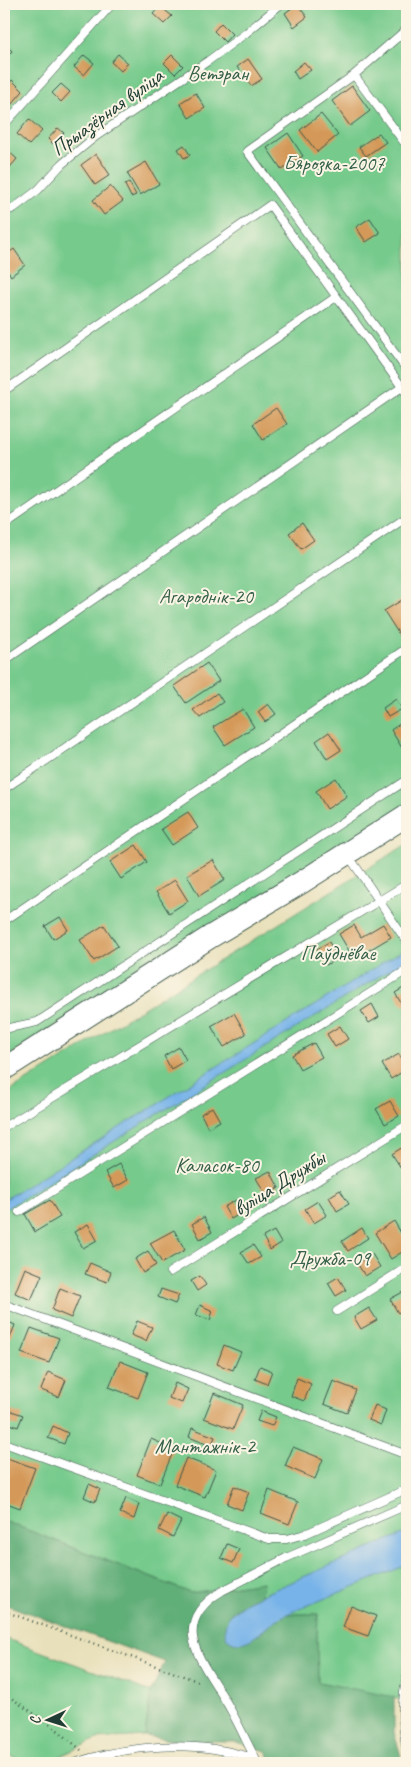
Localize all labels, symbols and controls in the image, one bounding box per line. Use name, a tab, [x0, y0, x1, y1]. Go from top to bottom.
park label: Ветэран	[188, 60, 250, 86]
street label: Прыазёрная вуліца	[46, 61, 170, 162]
park label: Бярозка-2007	[283, 150, 386, 176]
park label: Агароднік-20	[159, 583, 254, 609]
park label: Паўднёвае	[301, 940, 376, 966]
street label: вуліца Дружбы	[228, 1144, 331, 1221]
park label: Каласок-80	[175, 1152, 260, 1178]
park label: Дружба-09	[290, 1245, 372, 1271]
park label: Мантажнік-2	[155, 1433, 257, 1459]
north arrow	[22, 1694, 72, 1744]
text: С	[27, 1715, 44, 1725]

